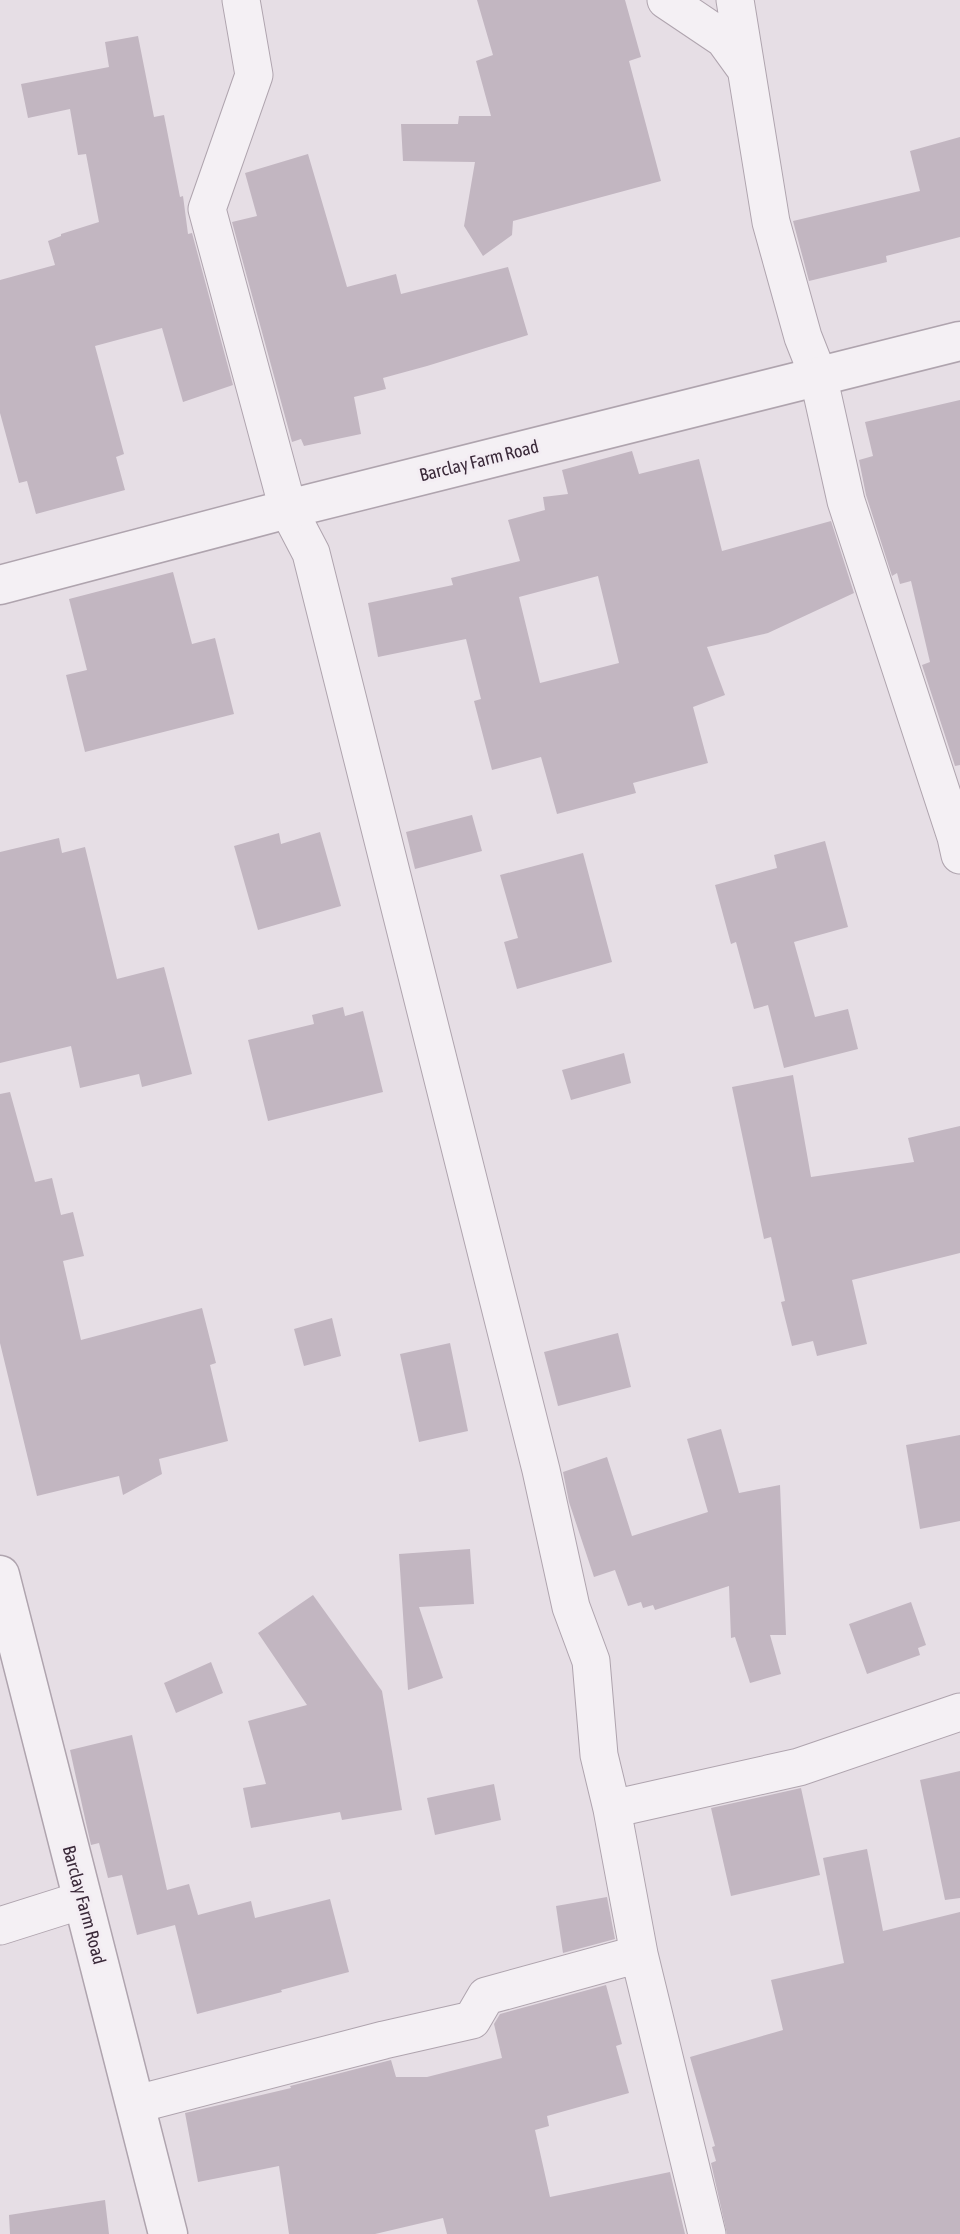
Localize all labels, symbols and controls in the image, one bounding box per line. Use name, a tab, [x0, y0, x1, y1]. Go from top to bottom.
street label: Barclay Farm Road	[417, 436, 541, 485]
street label: Barclay Farm Road	[59, 1843, 110, 1967]

